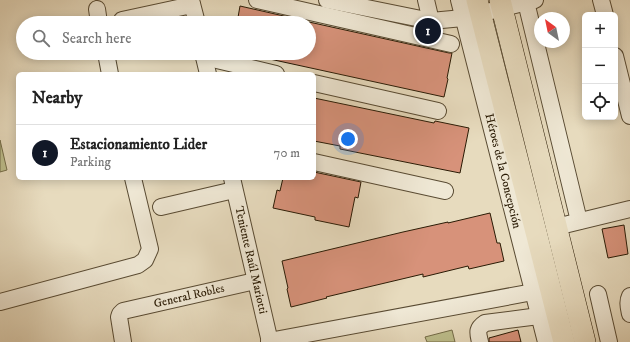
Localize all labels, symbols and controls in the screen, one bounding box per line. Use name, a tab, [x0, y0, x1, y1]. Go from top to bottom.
north arrow	[534, 12, 570, 48]
map controls	[582, 12, 618, 120]
button: +	[582, 12, 618, 48]
search box	[16, 16, 316, 60]
pin: 1	[415, 16, 441, 46]
icon: search	[30, 27, 52, 49]
text: Search here	[62, 29, 131, 48]
button: −	[582, 48, 618, 84]
button: locate	[582, 84, 618, 120]
text: Nearby	[32, 87, 82, 109]
street label: Héroes de la Concepción	[481, 112, 525, 231]
your location	[338, 129, 358, 149]
text: Estacionamiento Lider	[70, 135, 207, 154]
text: 1	[43, 145, 47, 161]
text: 70 m	[274, 145, 300, 161]
text: Parking	[70, 154, 111, 170]
street label: Teniente Raúl Mariotti	[231, 205, 271, 315]
street label: General Robles	[152, 281, 226, 311]

